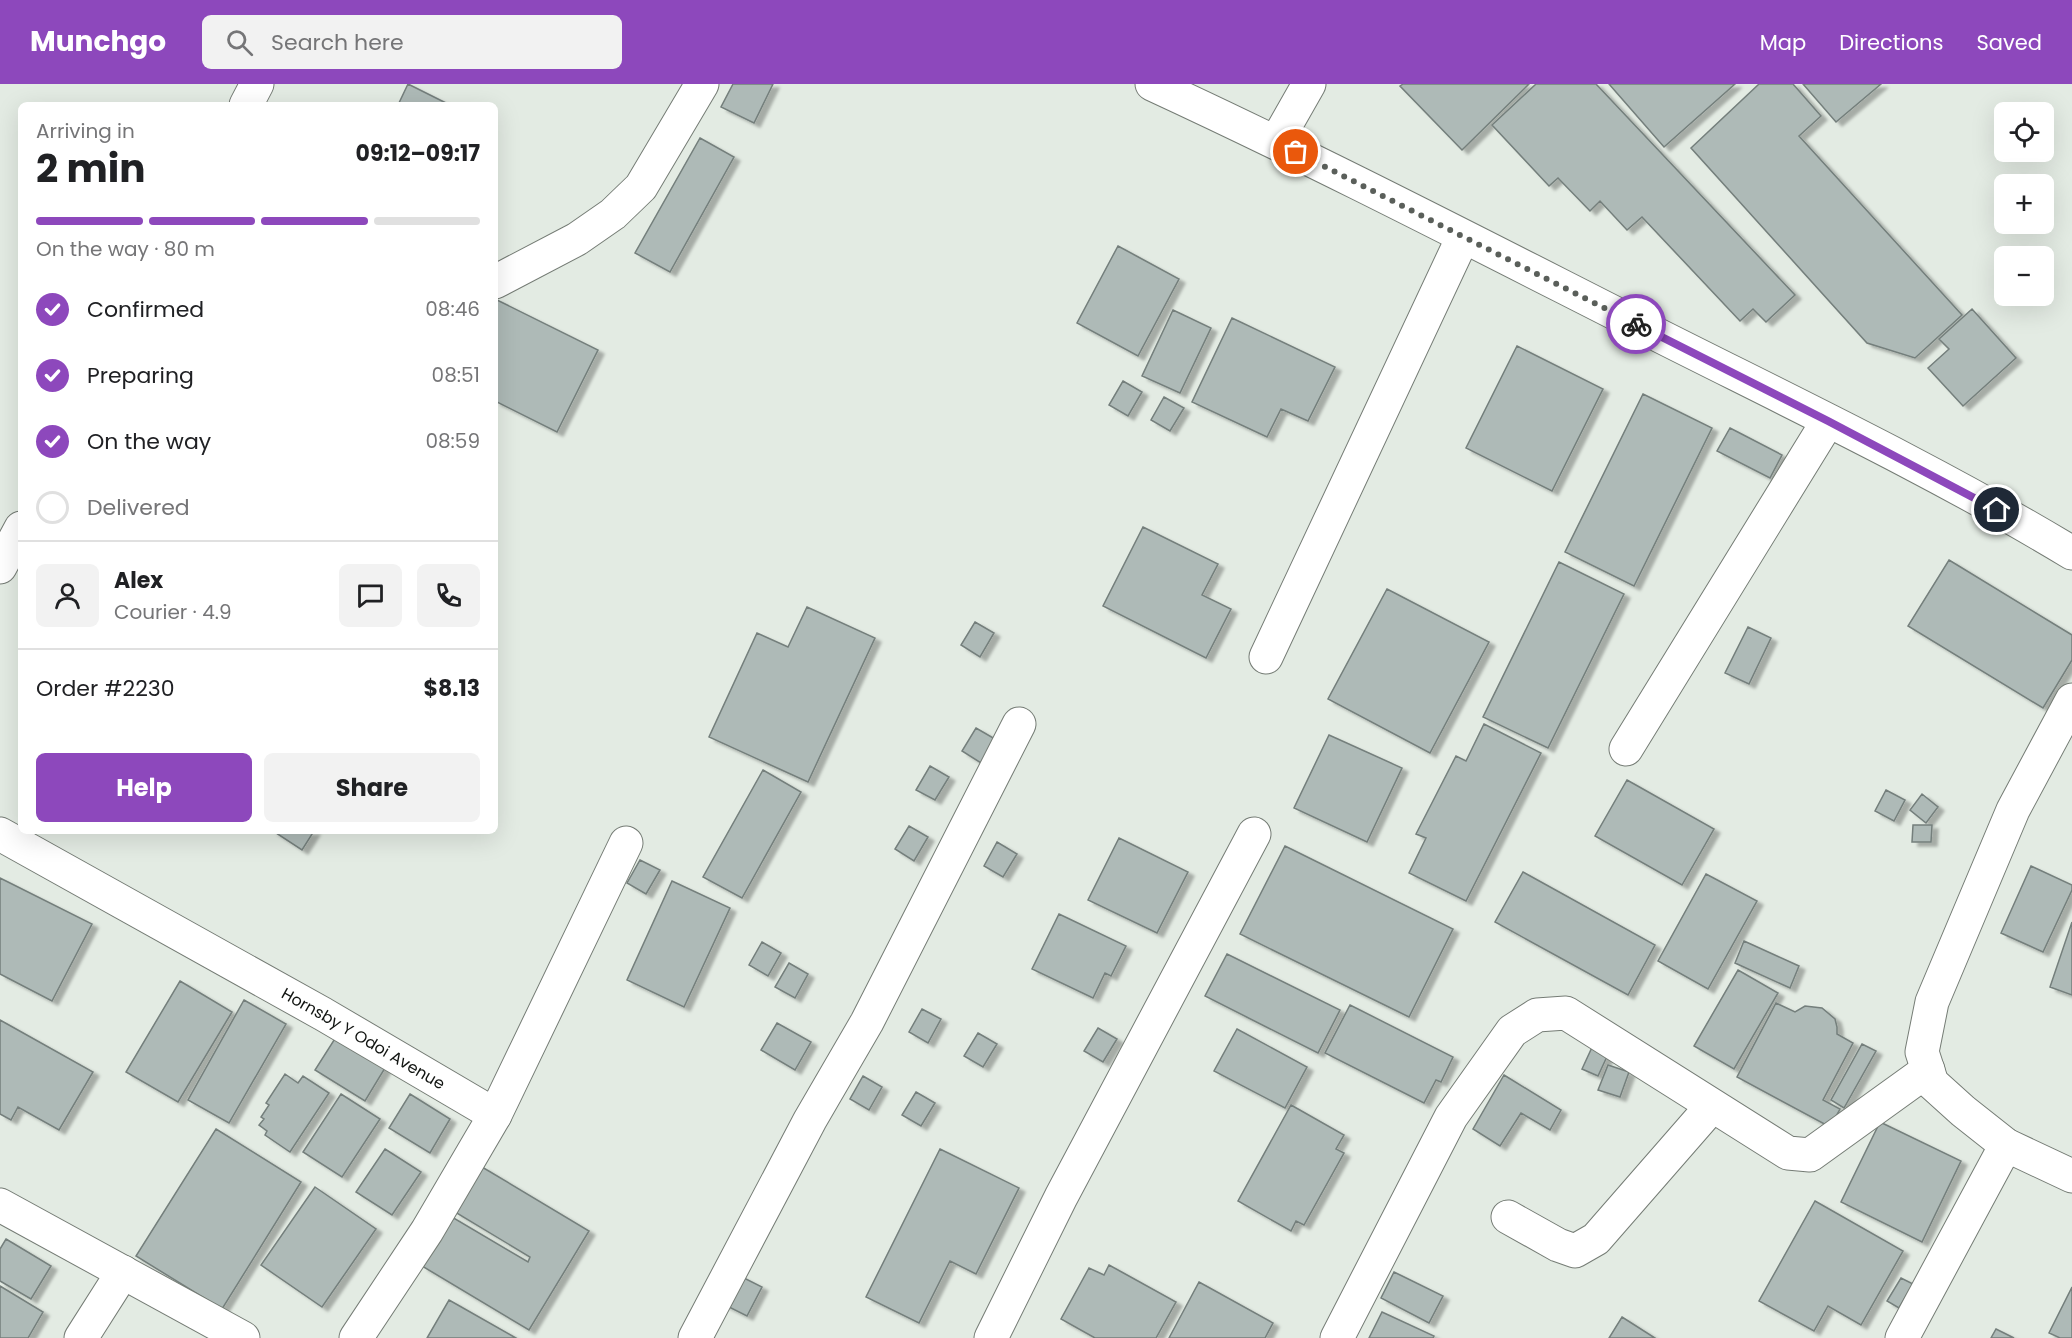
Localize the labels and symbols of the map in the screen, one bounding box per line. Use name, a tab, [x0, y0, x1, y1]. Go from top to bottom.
pin	[1270, 126, 1321, 177]
courier	[1606, 294, 1666, 354]
pin	[1971, 484, 2022, 535]
street label: Hornsby Y Odoi Avenue	[278, 982, 450, 1095]

